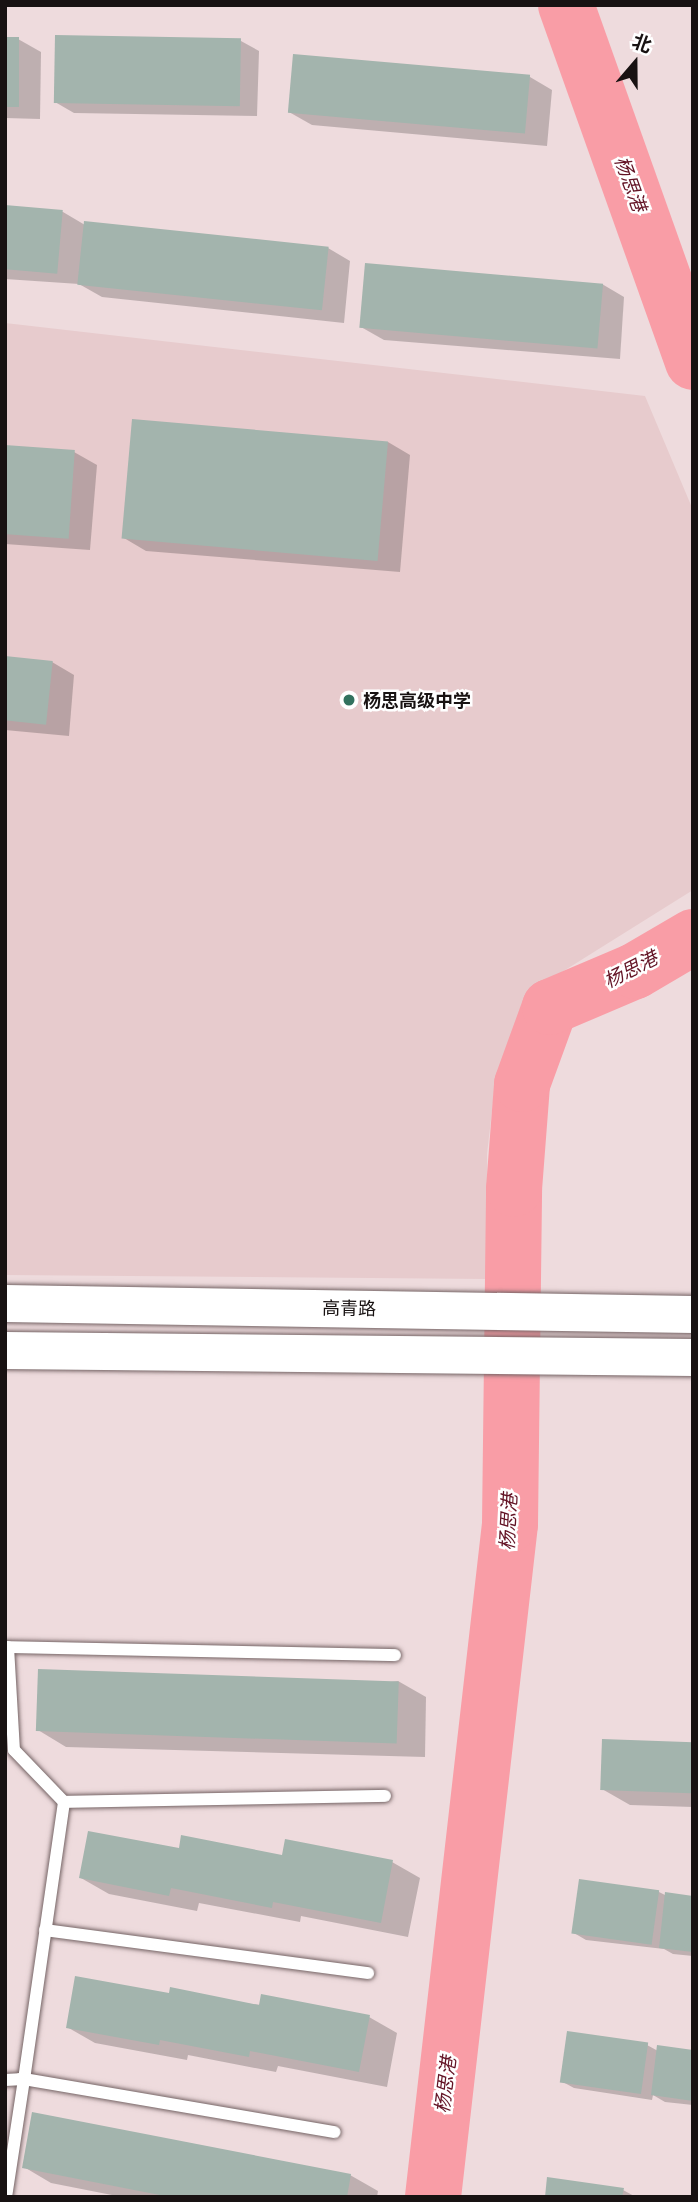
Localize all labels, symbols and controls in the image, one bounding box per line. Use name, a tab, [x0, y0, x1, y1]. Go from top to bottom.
north arrow	[600, 28, 670, 98]
text: 北	[629, 28, 656, 59]
water label: 杨思港	[610, 153, 650, 215]
place label: 杨思高级中学	[363, 689, 471, 711]
marker: 杨思高级中学	[341, 692, 357, 708]
water label: 杨思港	[600, 947, 662, 993]
street label: 高青路	[322, 1297, 376, 1319]
water label: 杨思港	[496, 1493, 522, 1551]
water label: 杨思港	[431, 2055, 461, 2115]

